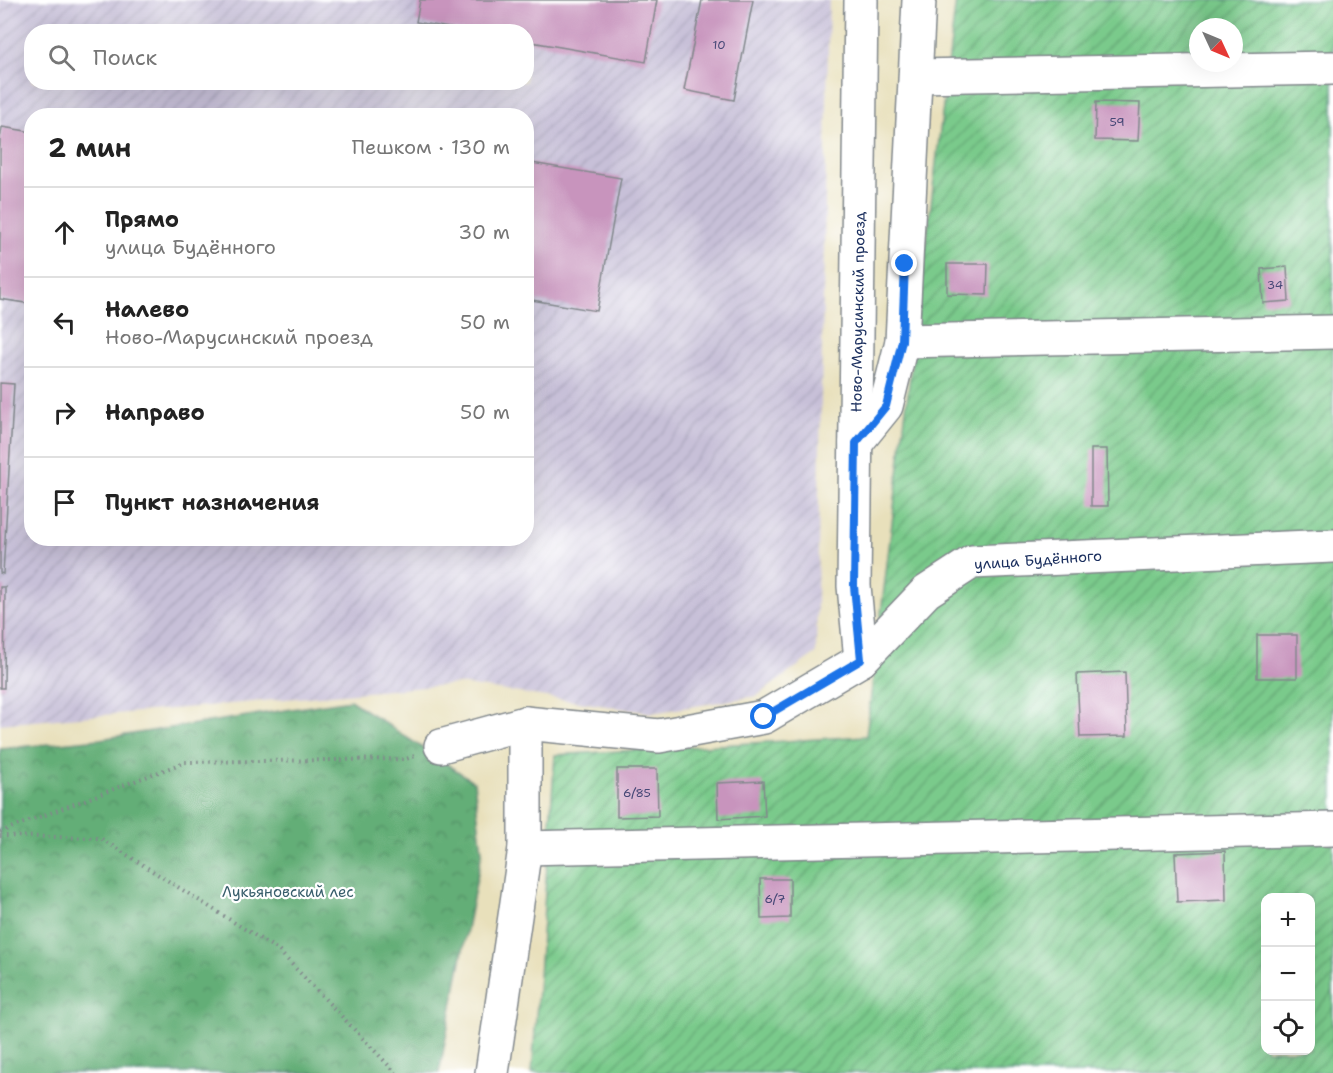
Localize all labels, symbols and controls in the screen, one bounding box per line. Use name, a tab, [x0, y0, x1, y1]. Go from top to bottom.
north arrow	[1189, 18, 1243, 72]
search box	[24, 24, 534, 90]
house number: 10	[712, 37, 726, 53]
icon: search	[45, 41, 78, 74]
text: Поиск	[93, 43, 157, 72]
house number: 59	[1109, 114, 1125, 130]
text: 2 мин	[48, 130, 131, 165]
text: Пешком · 130 m	[352, 134, 510, 160]
text: Прямо	[105, 205, 179, 234]
street label: Ново-Марусинский проезд	[846, 211, 870, 413]
icon: ahead	[48, 216, 81, 249]
text: 30 m	[458, 219, 510, 245]
text: улица Будённого	[105, 234, 276, 260]
route end	[891, 250, 917, 276]
house number: 34	[1267, 277, 1283, 293]
text: Налево	[105, 295, 189, 324]
icon: left	[48, 306, 81, 339]
text: 50 m	[460, 309, 510, 335]
text: Ново-Марусинский проезд	[105, 324, 373, 350]
icon: right	[48, 396, 81, 429]
text: Направо	[105, 398, 205, 427]
text: 50 m	[460, 399, 510, 425]
icon: arrive	[48, 486, 81, 519]
text: Пункт назначения	[105, 488, 319, 517]
street label: улица Будённого	[973, 546, 1103, 574]
route start	[750, 703, 776, 729]
house number: 6/85	[623, 785, 651, 801]
park label: Лукьяновский лес	[222, 882, 354, 902]
house number: 6/7	[765, 891, 785, 907]
map controls	[1261, 893, 1315, 1055]
button: +	[1261, 893, 1315, 947]
button: −	[1261, 947, 1315, 1001]
button: locate	[1261, 1001, 1315, 1055]

